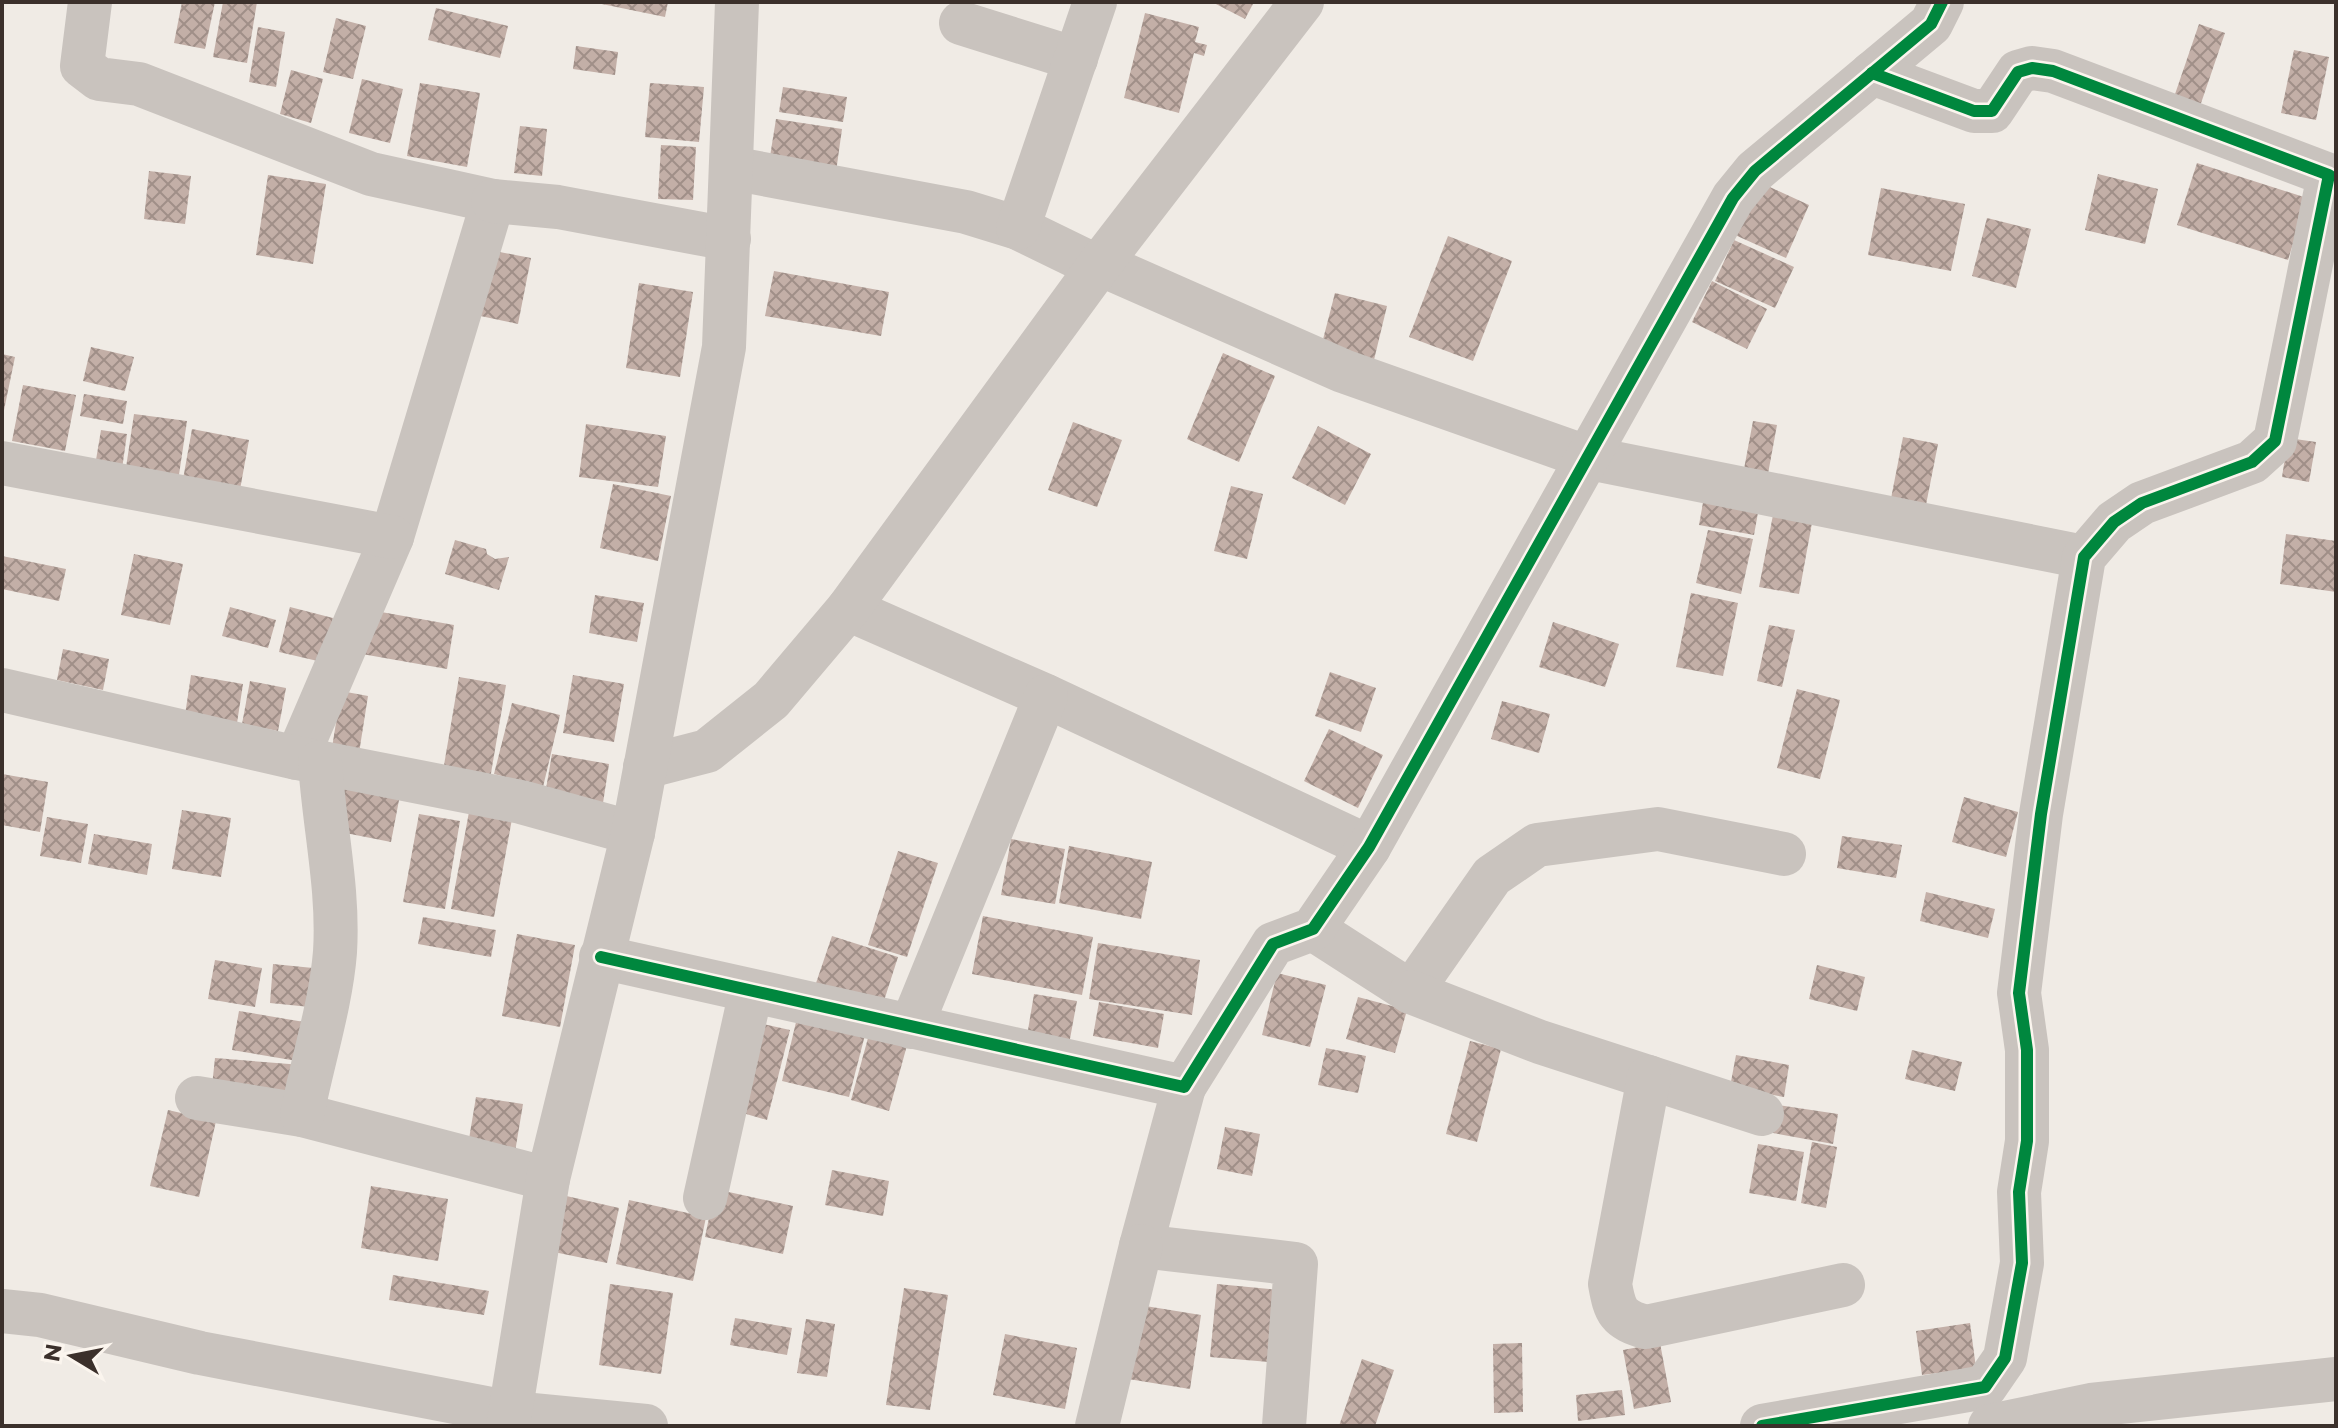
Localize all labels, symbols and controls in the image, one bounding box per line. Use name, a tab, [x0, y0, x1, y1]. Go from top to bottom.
north arrow	[32, 1316, 112, 1396]
text: N	[38, 1342, 68, 1364]

